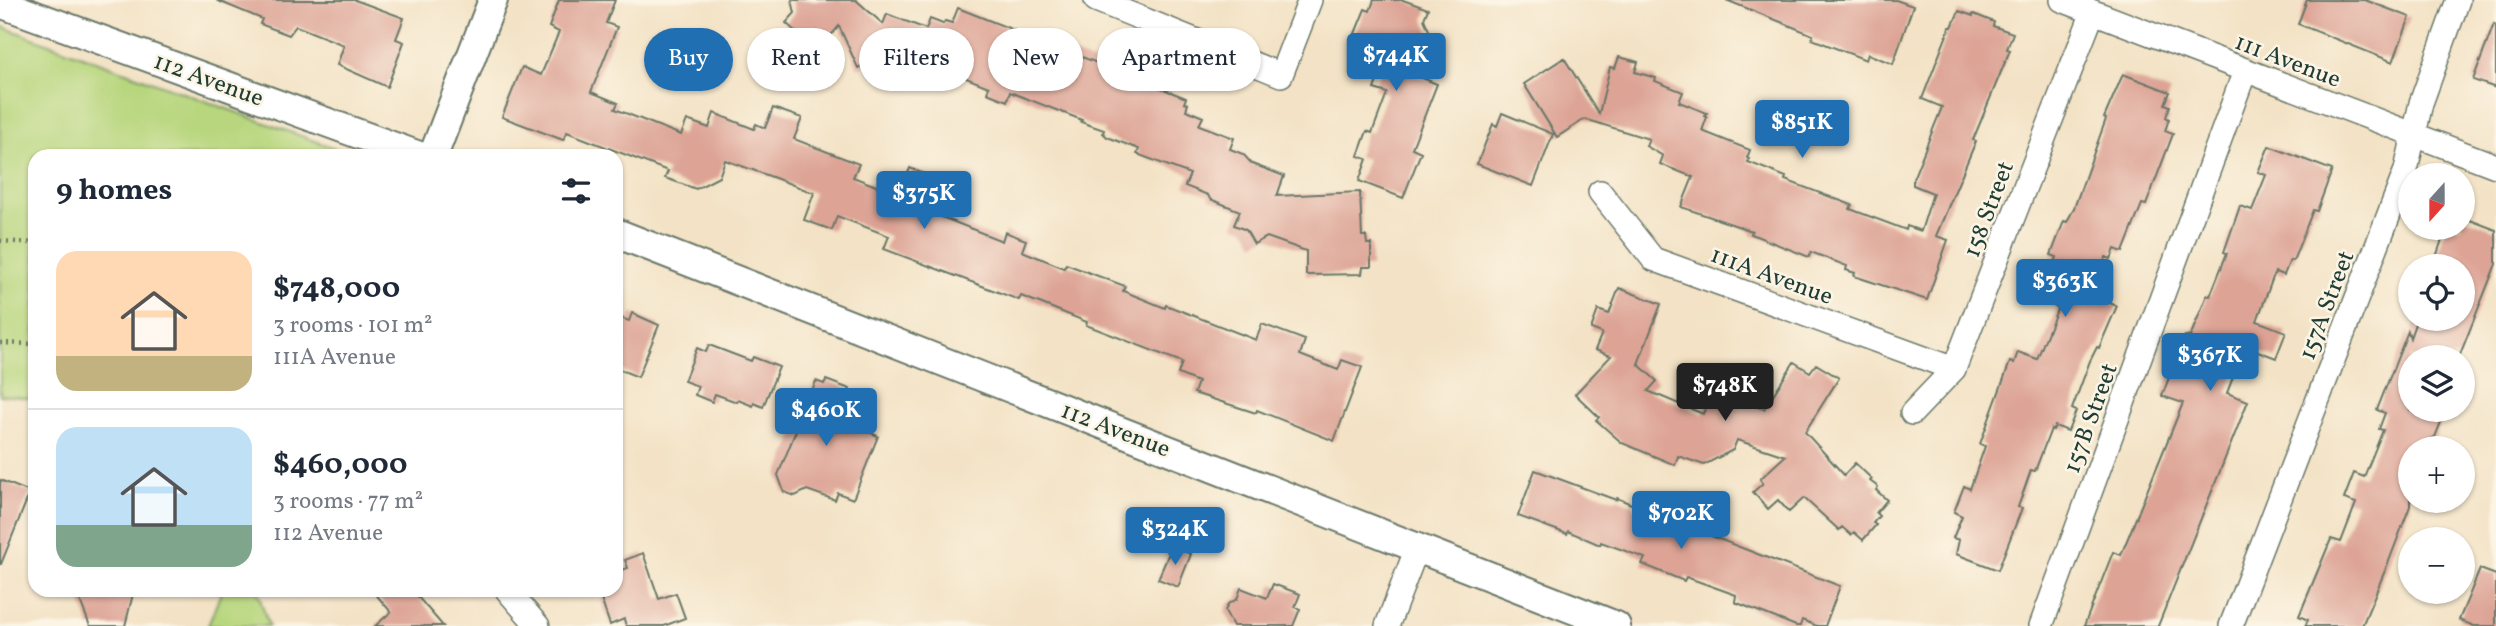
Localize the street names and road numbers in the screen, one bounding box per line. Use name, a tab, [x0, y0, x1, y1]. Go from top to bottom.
street label: 111 Avenue	[2229, 26, 2345, 98]
street label: 112 Avenue	[149, 45, 268, 116]
street label: 158 Street	[1956, 157, 2024, 263]
street label: 111A Avenue	[1705, 239, 1837, 315]
street label: 157A Street	[2291, 246, 2364, 365]
street label: 157B Street	[2056, 359, 2128, 479]
street label: 112 Avenue	[1056, 394, 1175, 467]

